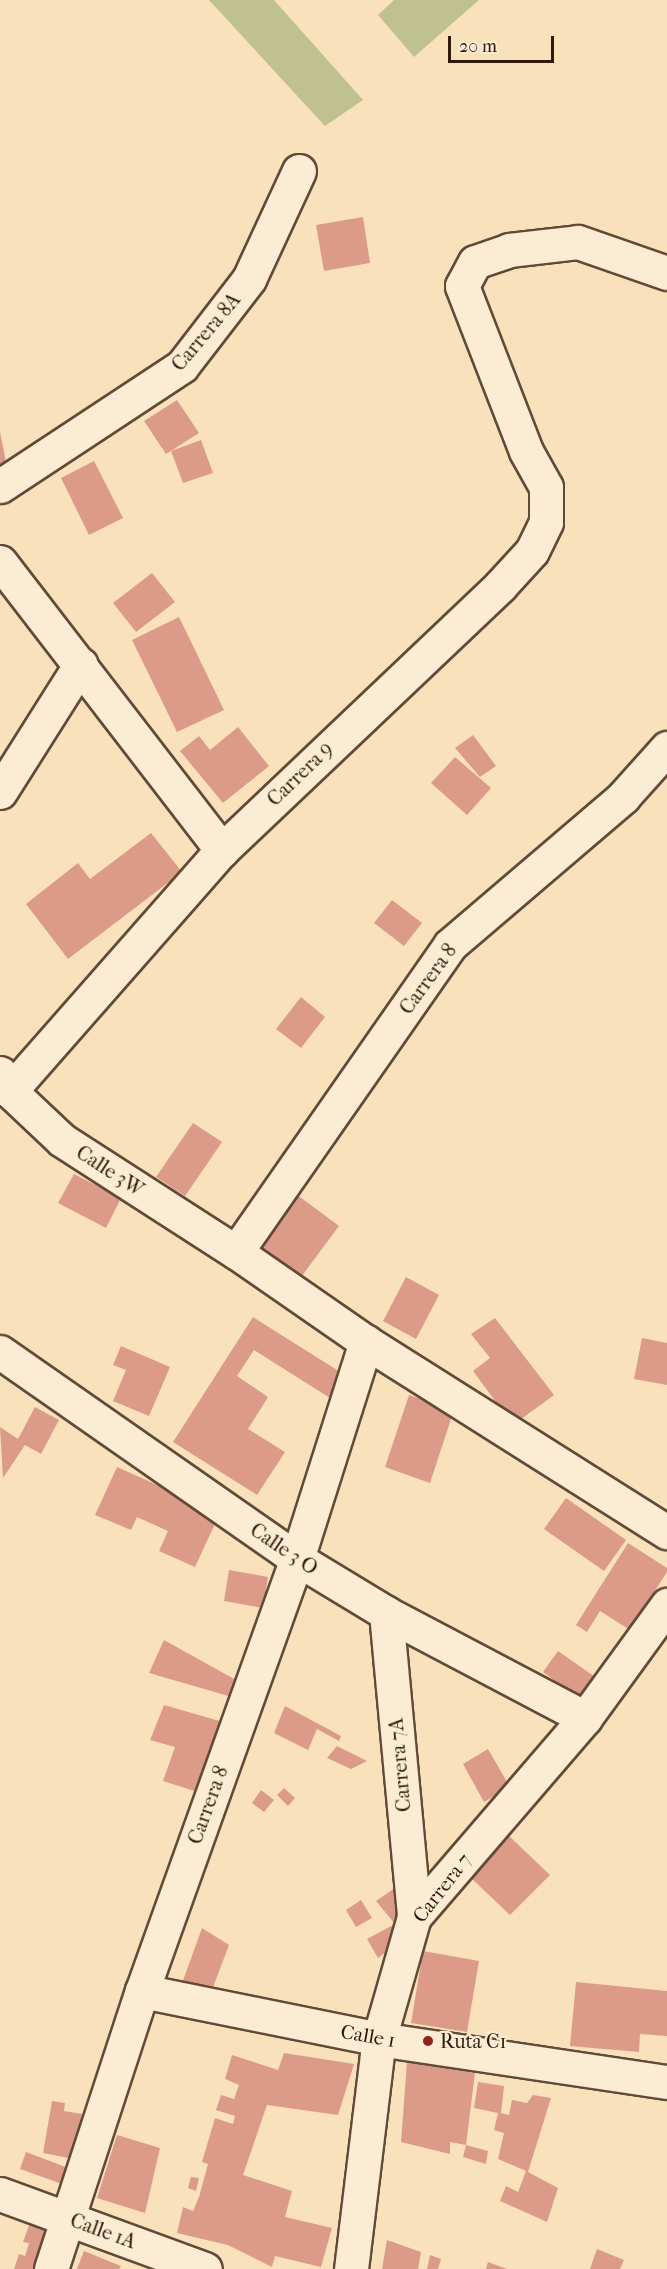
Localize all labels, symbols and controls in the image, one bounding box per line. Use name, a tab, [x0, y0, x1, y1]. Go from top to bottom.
scale bar	[451, 24, 558, 62]
text: 20 m	[459, 36, 497, 57]
street label: Carrera 8A	[166, 288, 246, 376]
street label: Carrera 9	[262, 737, 338, 811]
street label: Carrera 8	[394, 939, 462, 1019]
street label: Calle 3W	[72, 1140, 148, 1202]
street label: Calle 3 O	[246, 1518, 322, 1580]
street label: Carrera 7A	[384, 1717, 416, 1813]
street label: Carrera 8	[183, 1763, 233, 1847]
street label: Carrera 7	[408, 1849, 476, 1927]
street label: Calle 1	[339, 2019, 397, 2053]
place label: Ruta C1	[440, 2029, 507, 2053]
marker: Ruta C1	[421, 2034, 435, 2048]
street label: Calle 1A	[67, 2208, 139, 2254]

